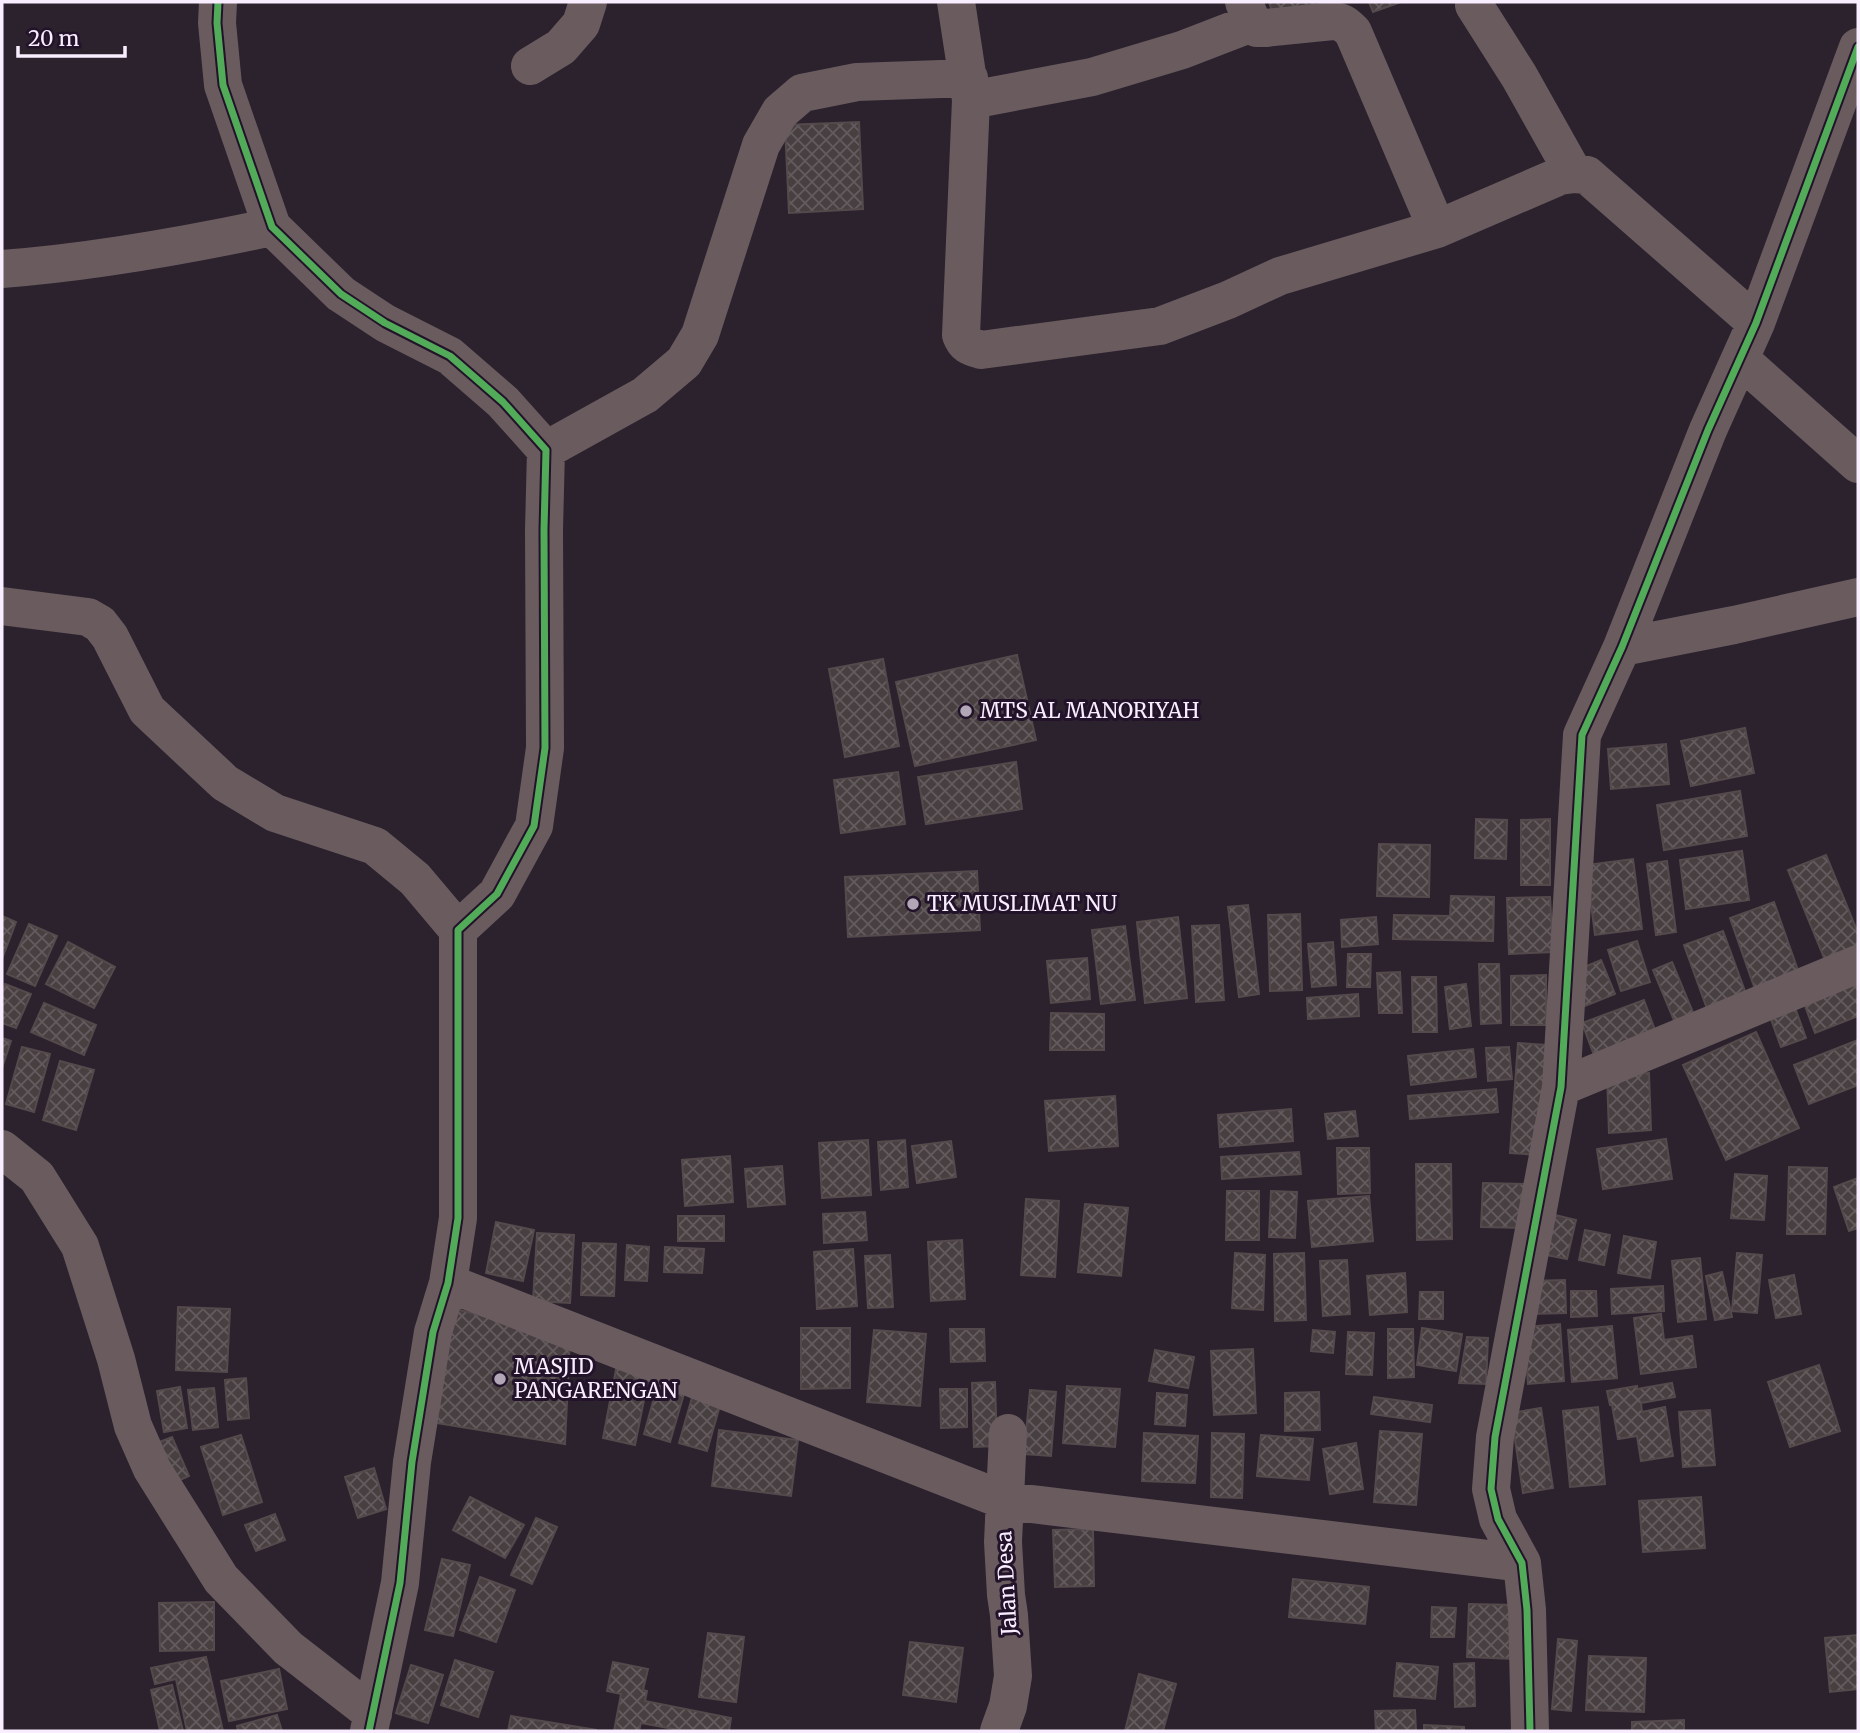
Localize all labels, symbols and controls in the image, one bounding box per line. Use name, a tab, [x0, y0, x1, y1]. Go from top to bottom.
scale bar	[18, 14, 124, 58]
text: 20 m	[28, 25, 80, 52]
place label: MTS AL MANORIYAH	[980, 697, 1199, 724]
marker: MTS AL MANORIYAH	[958, 703, 974, 719]
place label: TK MUSLIMAT NU	[927, 890, 1118, 917]
marker: TK MUSLIMAT NU	[905, 896, 921, 912]
place label: MASJID PANGARENGAN	[514, 1353, 678, 1404]
marker: MASJID PANGARENGAN	[492, 1371, 508, 1387]
street label: Jalan Desa	[990, 1530, 1023, 1637]

